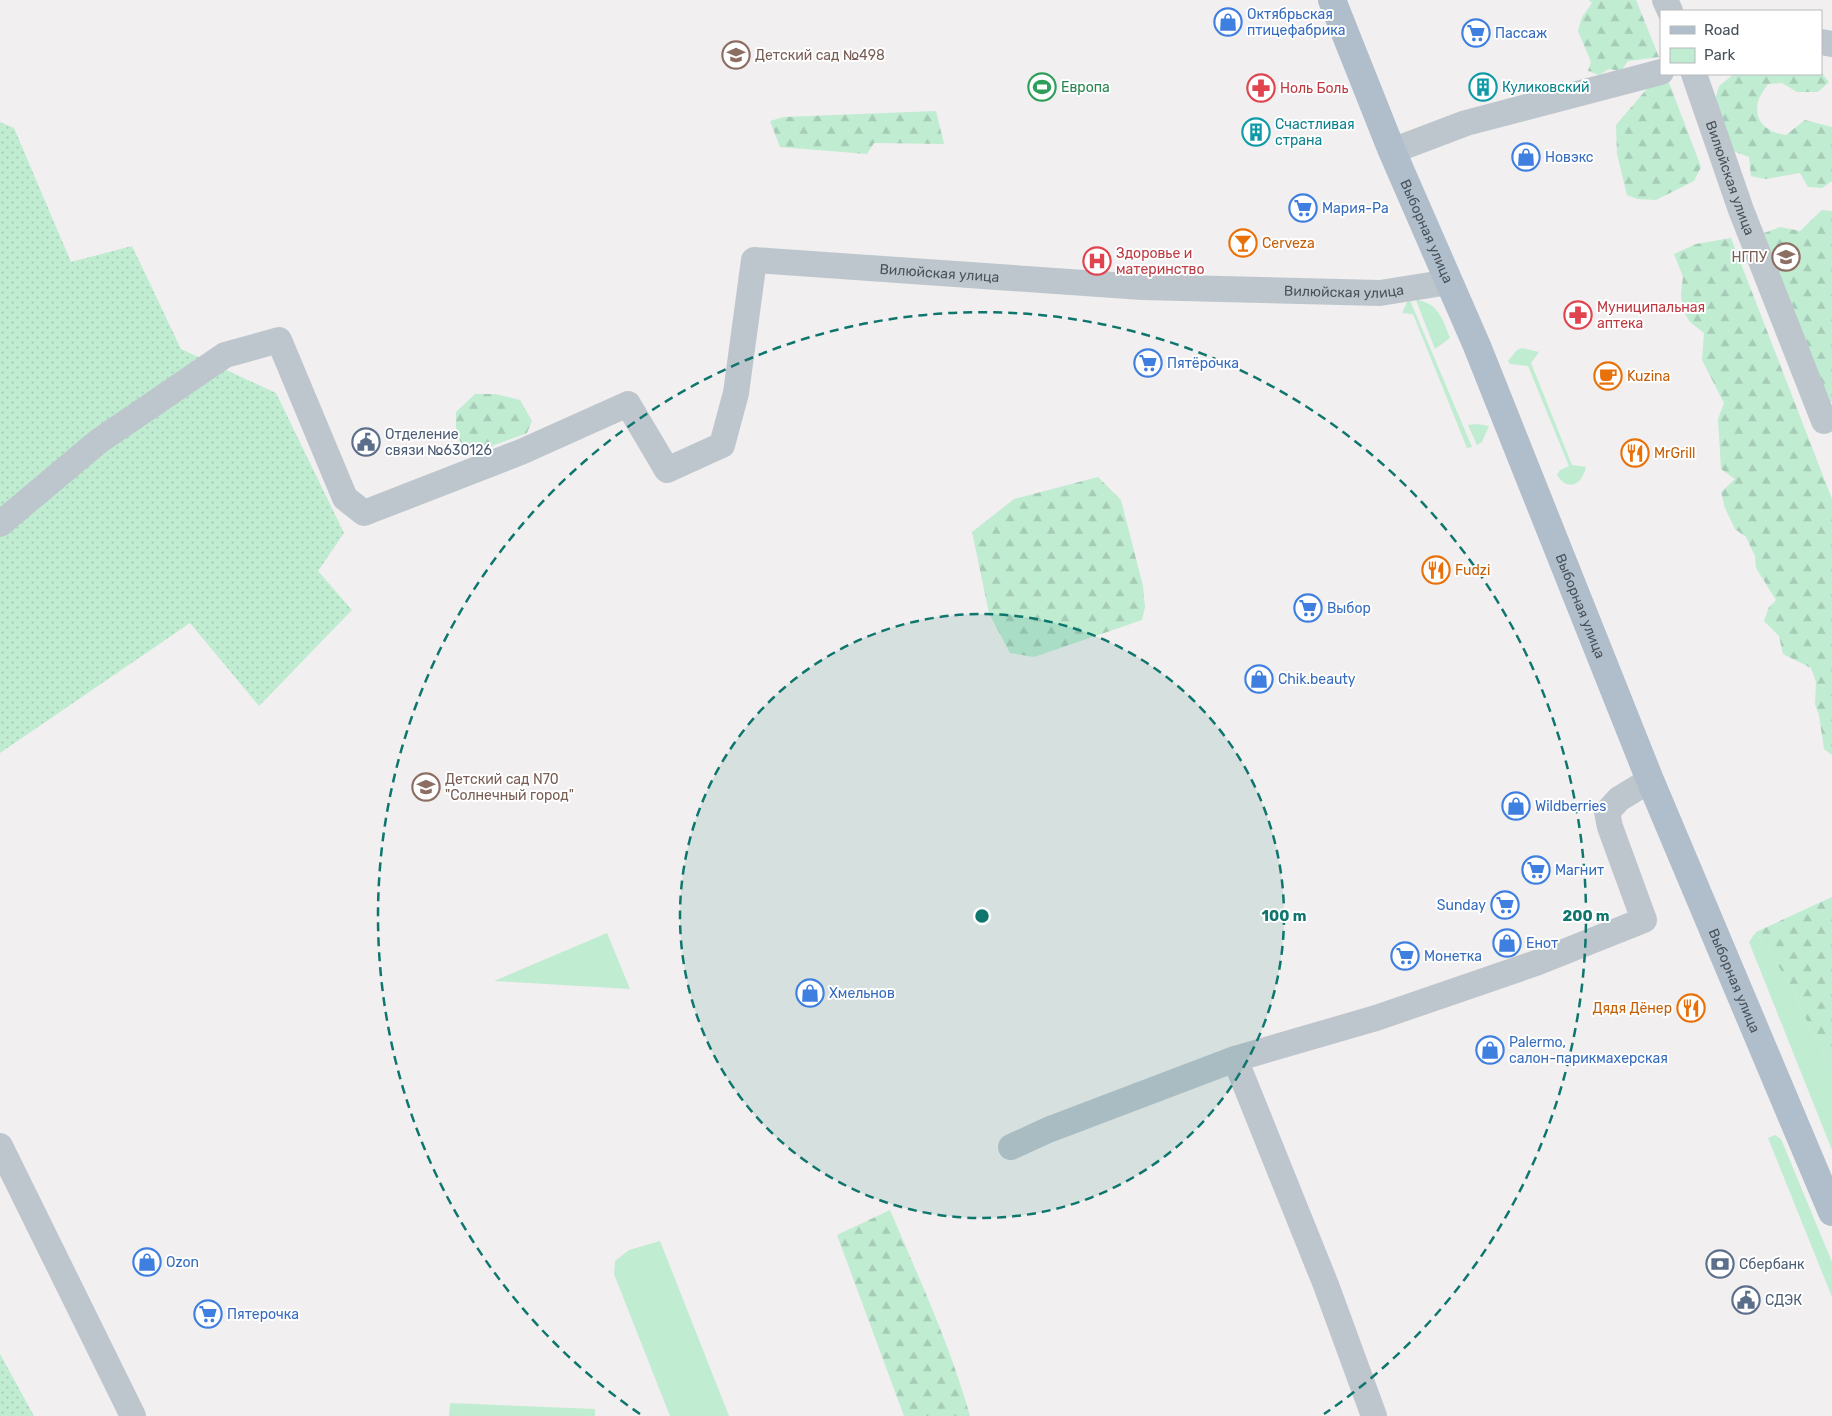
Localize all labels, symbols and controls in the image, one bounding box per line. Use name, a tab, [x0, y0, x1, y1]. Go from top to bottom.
place label: Октябрьская птицефабрика	[1247, 6, 1345, 39]
shop icon: Октябрьская птицефабрика	[1213, 7, 1243, 37]
legend	[1660, 10, 1822, 75]
supermarket icon: Пассаж	[1461, 18, 1491, 48]
text: Road	[1704, 21, 1740, 39]
place label: Пассаж	[1495, 25, 1547, 42]
school or university icon: Детский сад №498	[721, 40, 751, 70]
text: Park	[1704, 46, 1735, 64]
place label: Детский сад №498	[755, 47, 885, 64]
sports icon: Европа	[1027, 72, 1057, 102]
building icon: Куликовский	[1468, 72, 1498, 102]
pharmacy icon: Ноль Боль	[1246, 73, 1276, 103]
place label: Европа	[1061, 79, 1110, 96]
place label: Куликовский	[1502, 79, 1589, 96]
place label: Ноль Боль	[1280, 80, 1348, 97]
place label: Счастливая страна	[1275, 116, 1355, 149]
building icon: Счастливая страна	[1241, 117, 1271, 147]
street label: Вилюйская улица	[1702, 118, 1758, 237]
shop icon: Новэкс	[1511, 142, 1541, 172]
place label: Новэкс	[1545, 149, 1594, 166]
street label: Выборная улица	[1397, 177, 1457, 286]
supermarket icon: Мария-Ра	[1288, 193, 1318, 223]
place label: Мария-Ра	[1322, 200, 1389, 217]
bar icon: Cerveza	[1228, 228, 1258, 258]
place label: Cerveza	[1262, 235, 1315, 252]
school or university icon: НГПУ	[1771, 242, 1801, 272]
place label: Здоровье и материнство	[1116, 245, 1204, 278]
hospital icon: Здоровье и материнство	[1082, 246, 1112, 276]
place label: НГПУ	[1731, 249, 1768, 266]
street label: Вилюйская улица	[879, 260, 1000, 286]
street label: Вилюйская улица	[1284, 281, 1405, 302]
place label: Муниципальная аптека	[1597, 299, 1705, 332]
pharmacy icon: Муниципальная аптека	[1563, 300, 1593, 330]
supermarket icon: Пятёрочка	[1133, 348, 1163, 378]
place label: Пятёрочка	[1167, 355, 1239, 372]
cafe icon: Kuzina	[1593, 361, 1623, 391]
place label: Kuzina	[1627, 368, 1670, 385]
place label: Отделение связи №630126	[385, 426, 492, 459]
public building icon: Отделение связи №630126	[351, 427, 381, 457]
restaurant icon: MrGrill	[1620, 438, 1650, 468]
place label: MrGrill	[1654, 445, 1695, 462]
street label: Выборная улица	[1552, 551, 1609, 661]
restaurant icon: Fudzi	[1421, 555, 1451, 585]
place label: Fudzi	[1455, 562, 1490, 579]
supermarket icon: Выбор	[1293, 593, 1323, 623]
place label: Выбор	[1327, 600, 1371, 617]
shop icon: Chik.beauty	[1244, 664, 1274, 694]
place label: Chik.beauty	[1278, 671, 1356, 688]
place label: Детский сад N70 "Солнечный город"	[445, 771, 574, 804]
school or university icon: Детский сад N70 "Солнечный город"	[411, 772, 441, 802]
shop icon: Wildberries	[1501, 791, 1531, 821]
place label: Wildberries	[1535, 798, 1607, 815]
supermarket icon: Магнит	[1521, 855, 1551, 885]
place label: Магнит	[1555, 862, 1604, 879]
supermarket icon: Sunday	[1490, 890, 1520, 920]
place label: Sunday	[1437, 897, 1486, 914]
centre of rings	[973, 907, 991, 925]
text: 100 m	[1262, 907, 1306, 925]
text: 200 m	[1562, 907, 1610, 925]
street label: Выборная улица	[1705, 926, 1764, 1035]
shop icon: Енот	[1492, 928, 1522, 958]
place label: Енот	[1526, 935, 1558, 952]
supermarket icon: Монетка	[1390, 941, 1420, 971]
place label: Монетка	[1424, 948, 1482, 965]
shop icon: Хмельнов	[795, 978, 825, 1008]
place label: Хмельнов	[829, 985, 895, 1002]
restaurant icon: Дядя Дёнер	[1676, 993, 1706, 1023]
place label: Дядя Дёнер	[1593, 1000, 1672, 1017]
place label: Palermo, салон-парикмахерская	[1509, 1034, 1668, 1067]
shop icon: Palermo, салон-парикмахерская	[1475, 1035, 1505, 1065]
shop icon: Ozon	[132, 1247, 162, 1277]
bank icon: Сбербанк	[1705, 1249, 1735, 1279]
place label: Ozon	[166, 1254, 199, 1271]
place label: Сбербанк	[1739, 1256, 1805, 1273]
public building icon: СДЭК	[1731, 1285, 1761, 1315]
place label: СДЭК	[1765, 1292, 1802, 1309]
supermarket icon: Пятерочка	[193, 1299, 223, 1329]
place label: Пятерочка	[227, 1306, 299, 1323]

